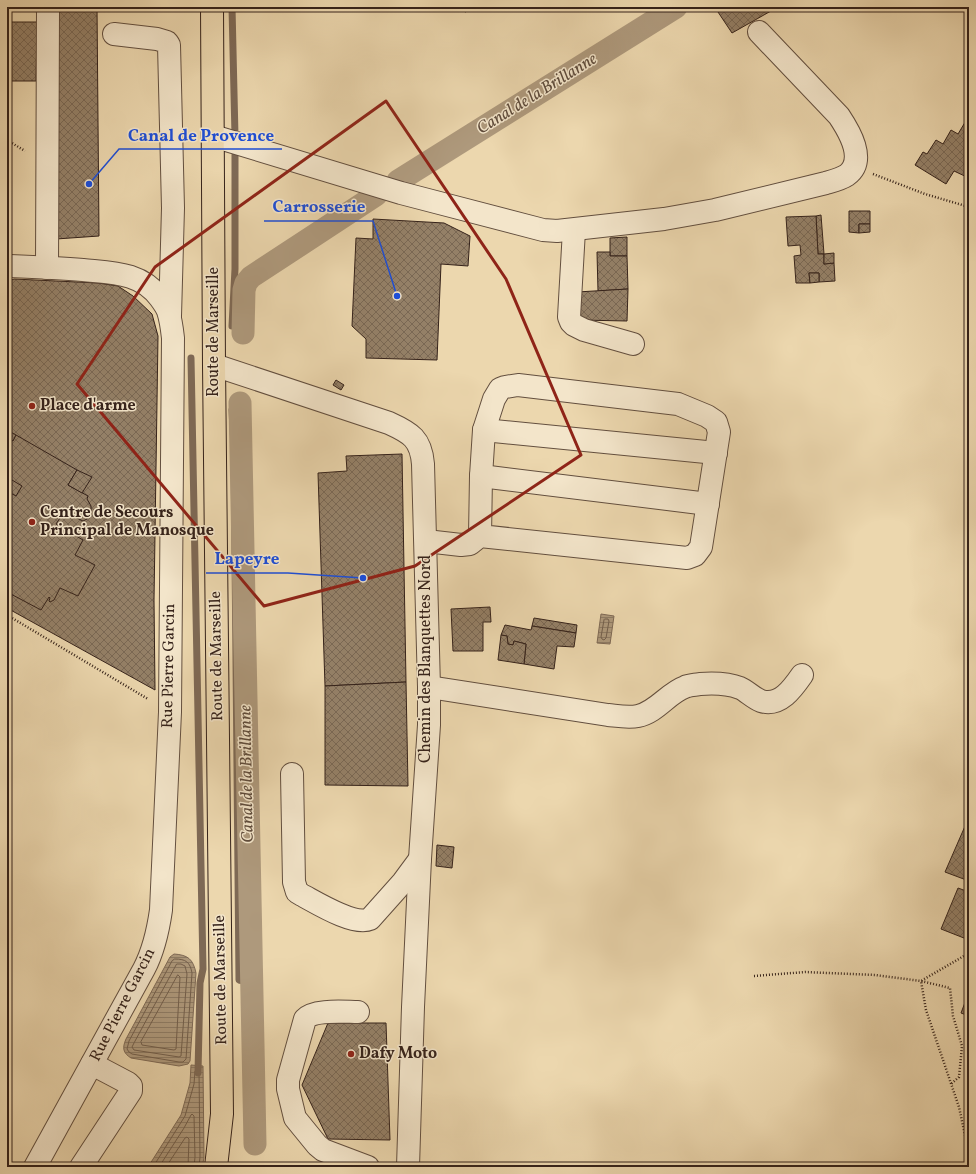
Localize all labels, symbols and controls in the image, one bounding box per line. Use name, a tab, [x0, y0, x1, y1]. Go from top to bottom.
water label: Canal de la Brillanne	[473, 47, 602, 140]
callout: Canal de Provence	[119, 120, 282, 149]
text: Canal de Provence	[128, 125, 274, 148]
callout: Carrosserie	[264, 192, 373, 221]
text: Carrosserie	[273, 196, 366, 219]
street label: Route de Marseille	[203, 267, 225, 397]
place label: Place d'arme	[40, 395, 136, 417]
marker: Place d'arme	[27, 401, 37, 411]
place label: Centre de Secours Principal de Manosque	[40, 502, 214, 542]
marker: Centre de Secours Principal de Manosque	[27, 517, 37, 527]
callout: Lapeyre	[206, 544, 288, 573]
text: Lapeyre	[214, 548, 280, 571]
street label: Chemin des Blanquettes Nord	[415, 555, 437, 763]
street label: Route de Marseille	[205, 591, 229, 721]
street label: Rue Pierre Garcin	[157, 604, 181, 728]
water label: Canal de la Brillanne	[234, 704, 260, 843]
street label: Route de Marseille	[209, 915, 233, 1045]
street label: Rue Pierre Garcin	[85, 945, 161, 1065]
place label: Dafy Moto	[359, 1043, 437, 1065]
marker: Dafy Moto	[346, 1049, 356, 1059]

